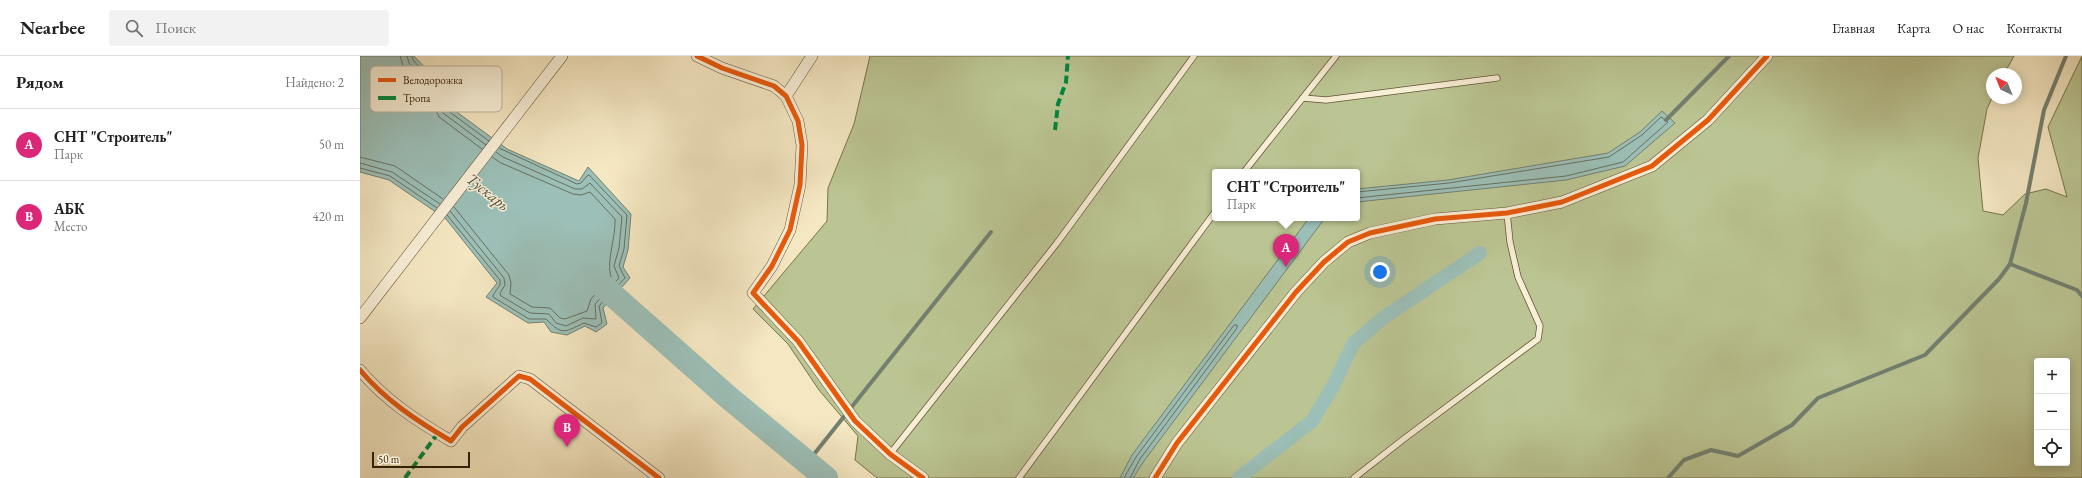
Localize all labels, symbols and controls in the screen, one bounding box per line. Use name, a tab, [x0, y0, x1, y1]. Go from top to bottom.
search box	[109, 10, 389, 46]
text: Nearbee	[20, 15, 85, 40]
icon: search	[123, 17, 145, 39]
text: Поиск	[155, 18, 196, 37]
text: Главная	[1832, 19, 1875, 37]
text: Карта	[1897, 19, 1930, 37]
text: О нас	[1952, 19, 1984, 37]
text: Контакты	[2006, 19, 2062, 37]
legend	[370, 66, 502, 112]
north arrow	[1986, 68, 2022, 104]
text: Рядом	[16, 71, 64, 93]
text: Велодорожка	[403, 73, 463, 87]
text: Найдено: 2	[285, 74, 344, 91]
text: Тропа	[403, 91, 431, 105]
text: СНТ "Строитель"	[54, 127, 173, 146]
text: A	[24, 136, 34, 153]
text: 50 m	[319, 136, 344, 153]
text: Парк	[54, 146, 83, 163]
water label: Тускарь	[462, 168, 514, 216]
popup	[1212, 169, 1360, 221]
text: СНТ "Строитель"	[1227, 177, 1345, 196]
text: Парк	[1227, 196, 1256, 213]
text: АБК	[54, 199, 85, 218]
text: B	[25, 208, 33, 225]
text: 420 m	[313, 208, 344, 225]
text: Место	[54, 218, 87, 235]
pin: A	[1273, 234, 1299, 267]
your location	[1370, 262, 1390, 282]
map controls	[2034, 358, 2070, 466]
button: +	[2034, 358, 2070, 394]
button: −	[2034, 394, 2070, 430]
pin: B	[554, 414, 580, 447]
button: locate	[2034, 430, 2070, 466]
scale bar	[372, 450, 470, 469]
text: 50 m	[378, 452, 399, 466]

